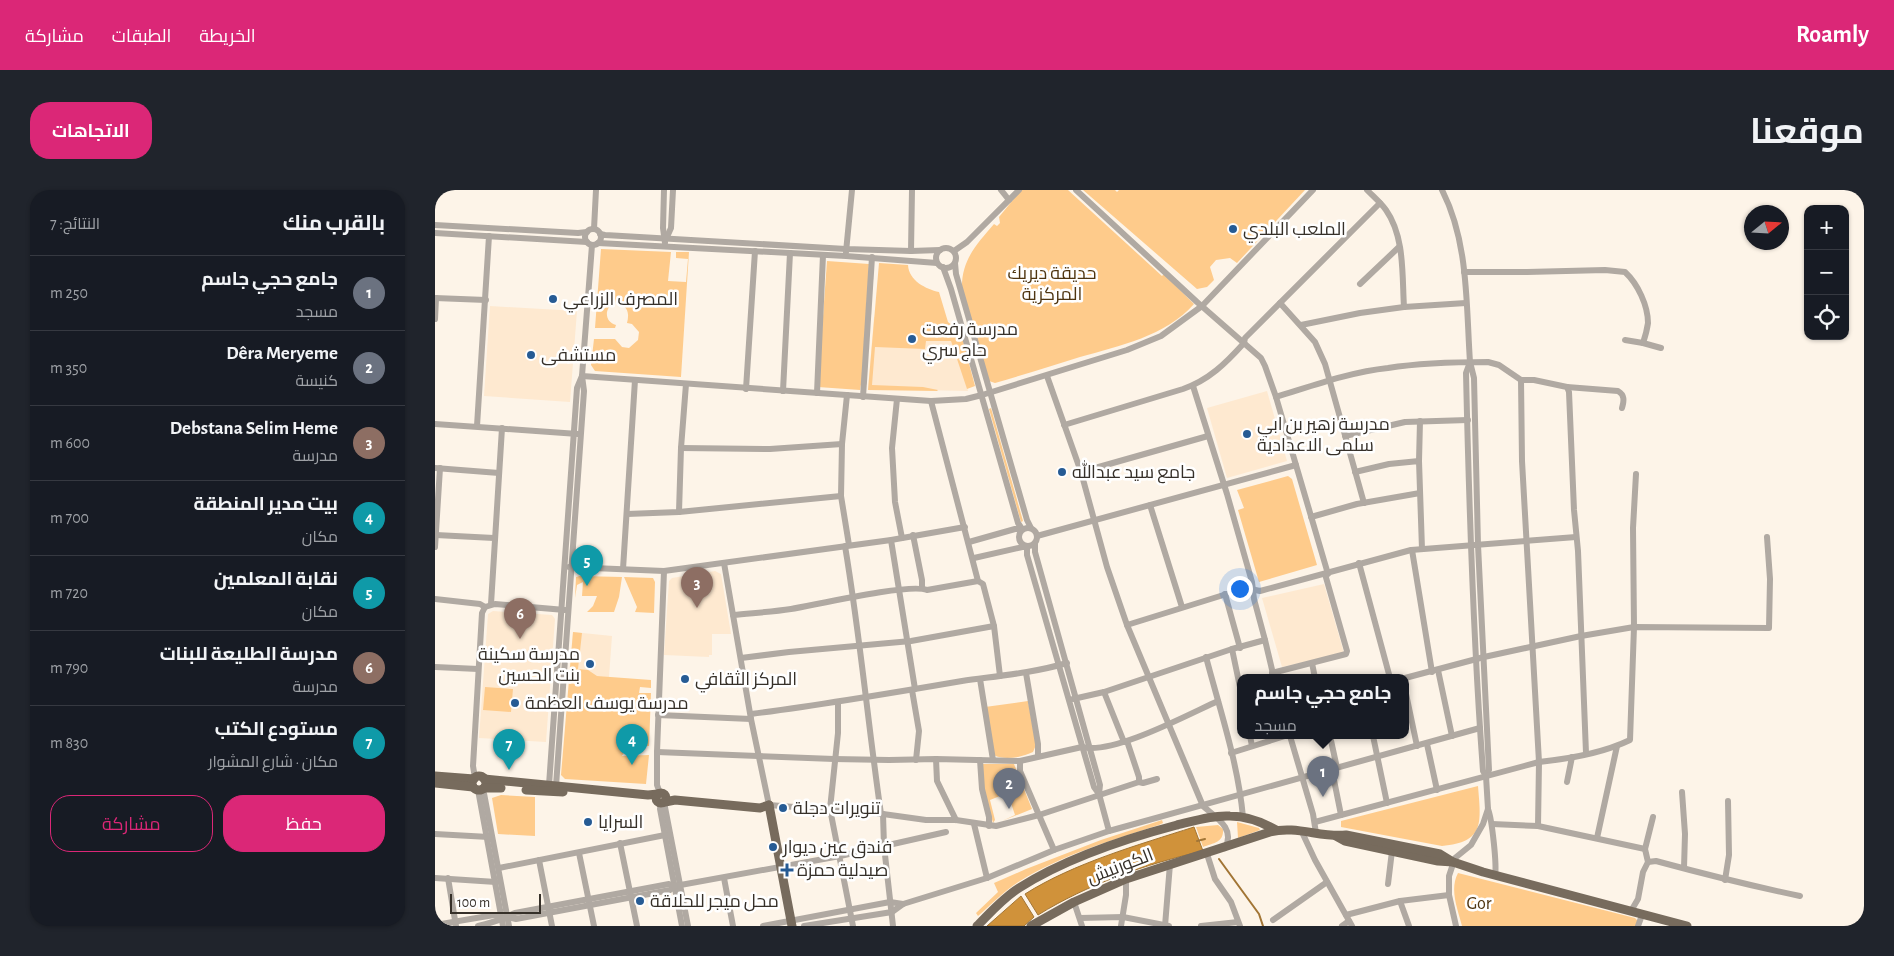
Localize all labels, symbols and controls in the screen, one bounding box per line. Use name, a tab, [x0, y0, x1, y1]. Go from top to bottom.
text: Roamly	[1796, 23, 1869, 47]
text: مشاركة	[25, 28, 84, 46]
text: الطبقات	[112, 28, 171, 46]
text: الخريطة	[199, 28, 256, 46]
button: الاتجاهات	[30, 102, 152, 159]
text: موقعنا	[1750, 115, 1864, 150]
north arrow	[1744, 205, 1789, 250]
map controls	[1804, 205, 1849, 340]
button: +	[1804, 205, 1849, 250]
text: بالقرب منك	[283, 213, 385, 234]
text: النتائج: 7	[50, 216, 100, 232]
place label: الملعب البلدي	[1243, 221, 1346, 243]
marker: الملعب البلدي	[1227, 223, 1239, 235]
button: −	[1804, 250, 1849, 295]
park label: حديقة ديريك المركزية	[1007, 265, 1097, 305]
text: جامع حجي جاسم	[201, 270, 338, 289]
text: 250 m	[50, 285, 88, 301]
text: 1	[366, 285, 372, 301]
place label: المصرف الزراعي	[563, 291, 678, 313]
marker: المصرف الزراعي	[547, 293, 559, 305]
button: locate	[1804, 295, 1849, 340]
text: مسجد	[296, 304, 338, 320]
place label: مدرسة رفعت حاج سري	[922, 321, 1018, 364]
marker: مدرسة رفعت حاج سري	[906, 333, 918, 345]
text: Dêra Meryeme	[226, 344, 338, 363]
place label: مستشفى	[541, 346, 616, 366]
marker: مستشفى	[525, 349, 537, 361]
text: 350 m	[50, 360, 87, 376]
text: 2	[365, 360, 373, 376]
text: كنيسة	[296, 373, 338, 389]
place label: مدرسة زهير بن ابي سلمى الاعدادية	[1257, 416, 1390, 456]
text: Debstana Selim Heme	[170, 419, 338, 438]
marker: مدرسة زهير بن ابي سلمى الاعدادية	[1241, 428, 1253, 440]
text: 600 m	[50, 435, 90, 451]
text: 3	[366, 435, 372, 451]
text: مدرسة	[292, 448, 338, 464]
place label: جامع سيد عبدالله	[1072, 460, 1195, 484]
marker: جامع سيد عبدالله	[1056, 466, 1068, 478]
text: بيت مدير المنطقة	[193, 495, 338, 514]
text: 700 m	[50, 510, 89, 526]
text: 4	[365, 510, 373, 526]
text: مكان	[302, 529, 338, 545]
pin: 5	[571, 545, 603, 586]
pin: 3	[681, 567, 713, 608]
text: نقابة المعلمين	[214, 570, 338, 589]
your location	[1227, 576, 1253, 602]
text: 720 m	[50, 585, 88, 601]
text: 5	[366, 585, 372, 601]
pin: 6	[504, 598, 536, 639]
text: مكان	[302, 604, 338, 620]
text: مدرسة الطليعة للبنات	[160, 645, 338, 664]
place label: مدرسة سكينة بنت الحسين	[478, 646, 580, 686]
marker: مدرسة سكينة بنت الحسين	[584, 658, 596, 670]
text: 790 m	[50, 660, 88, 676]
text: 6	[365, 660, 373, 676]
place label: المركز الثقافي	[695, 670, 797, 693]
marker: المركز الثقافي	[679, 673, 691, 685]
popup	[1237, 674, 1409, 739]
text: مدرسة	[292, 679, 338, 695]
text: جامع حجي جاسم	[1255, 684, 1391, 703]
place label: مدرسة يوسف العظمة	[525, 695, 689, 714]
marker: مدرسة يوسف العظمة	[509, 697, 521, 709]
text: مسجد	[1255, 718, 1297, 734]
text: مستودع الكتب	[215, 720, 338, 739]
pin: 4	[616, 724, 648, 765]
pin: 7	[493, 729, 525, 770]
text: 830 m	[50, 735, 88, 751]
text: 7	[366, 735, 372, 751]
text: مكان · شارع المشوار	[208, 754, 338, 770]
pin: 1	[1307, 756, 1339, 797]
pin: 2	[993, 768, 1025, 809]
button: مشاركة	[50, 795, 213, 852]
button: حفظ	[223, 795, 385, 852]
place label: تنويرات دجلة	[793, 800, 881, 819]
marker: تنويرات دجلة	[777, 802, 789, 814]
place label: السرايا	[598, 814, 643, 833]
marker: السرايا	[582, 816, 594, 828]
place label: فندق عين ديوار	[782, 839, 892, 859]
marker: فندق عين ديوار	[767, 841, 779, 853]
street label: الكورنيش	[1084, 845, 1156, 889]
place label: صيدلية حمزة	[797, 862, 888, 881]
marker: صيدلية حمزة	[781, 864, 793, 876]
scale bar	[450, 891, 541, 914]
place label: محل ميجر للحلاقة	[650, 893, 779, 912]
marker: محل ميجر للحلاقة	[634, 895, 646, 907]
park label: Gor	[1467, 895, 1492, 913]
text: 100 m	[457, 896, 490, 910]

